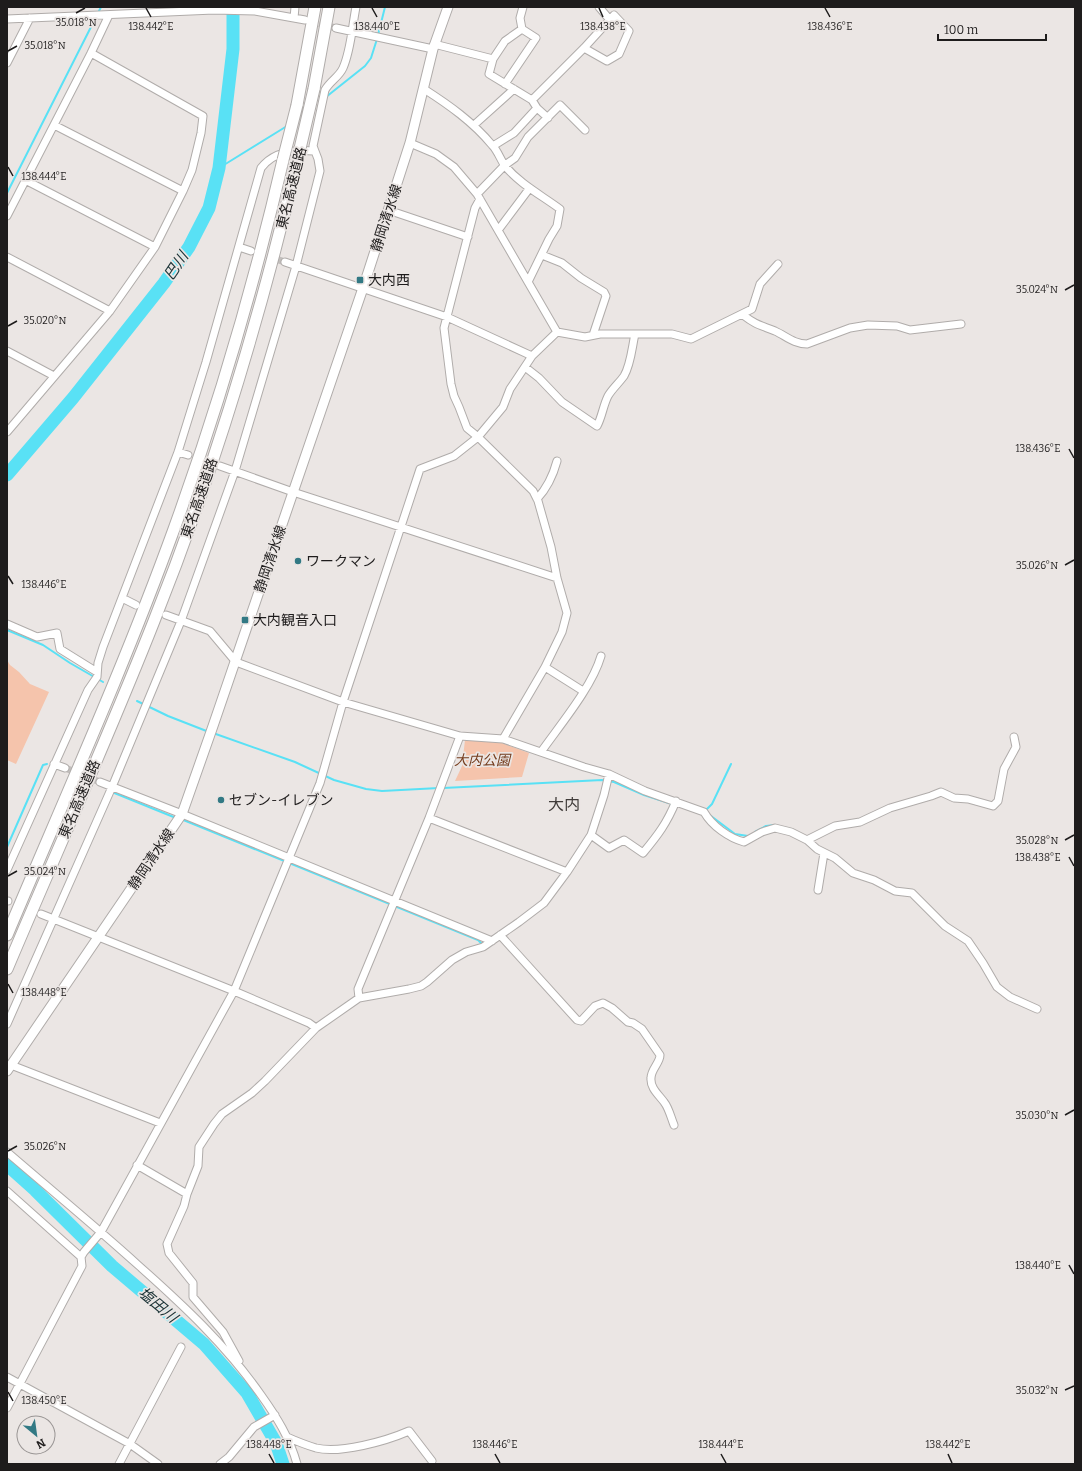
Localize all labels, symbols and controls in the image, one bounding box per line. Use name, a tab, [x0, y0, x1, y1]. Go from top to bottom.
scale bar	[938, 16, 1046, 42]
text: 35.018°N	[55, 17, 97, 29]
text: 138.442°E	[129, 21, 173, 33]
text: 138.440°E	[354, 21, 400, 33]
text: 138.438°E	[580, 21, 626, 33]
text: 138.436°E	[808, 21, 852, 33]
text: 100 m	[944, 23, 979, 37]
text: 35.018°N	[24, 40, 66, 52]
street label: 東名高速道路	[273, 145, 310, 231]
text: 138.444°E	[22, 171, 66, 183]
street label: 静岡清水線	[368, 182, 405, 254]
water label: 巴川	[160, 247, 193, 283]
place label: 大内西	[368, 272, 410, 289]
marker: 大内西	[355, 275, 365, 285]
text: 35.024°N	[1016, 284, 1058, 296]
text: 35.020°N	[24, 315, 66, 327]
text: 138.436°E	[1016, 443, 1060, 455]
street label: 東名高速道路	[178, 456, 221, 541]
street label: 静岡清水線	[251, 523, 290, 595]
place label: ワークマン	[306, 553, 376, 570]
marker: ワークマン	[293, 556, 303, 566]
text: 35.026°N	[1016, 560, 1058, 572]
text: 138.446°E	[21, 579, 67, 591]
place label: 大内観音入口	[253, 612, 337, 629]
marker: 大内観音入口	[240, 615, 250, 625]
park label: 大内公園	[454, 752, 512, 769]
street label: 東名高速道路	[55, 757, 104, 841]
place label: セブン-イレブン	[229, 792, 333, 809]
marker: セブン-イレブン	[216, 795, 226, 805]
district label: 大内	[548, 795, 580, 814]
street label: 静岡清水線	[125, 826, 178, 893]
text: 35.028°N	[1016, 835, 1058, 847]
text: 138.438°E	[1015, 852, 1061, 864]
text: 35.024°N	[24, 866, 66, 878]
text: 138.448°E	[21, 987, 67, 999]
text: 35.030°N	[1015, 1110, 1059, 1122]
text: 35.026°N	[24, 1141, 66, 1153]
text: 138.440°E	[1015, 1260, 1061, 1272]
water label: 塩田川	[135, 1284, 183, 1328]
text: 35.032°N	[1016, 1385, 1058, 1397]
text: 138.450°E	[21, 1395, 67, 1407]
north arrow	[16, 1415, 56, 1455]
text: N	[33, 1436, 47, 1451]
text: 138.448°E	[246, 1439, 292, 1451]
text: 138.446°E	[472, 1439, 518, 1451]
text: 138.444°E	[699, 1439, 743, 1451]
text: 138.442°E	[926, 1439, 970, 1451]

